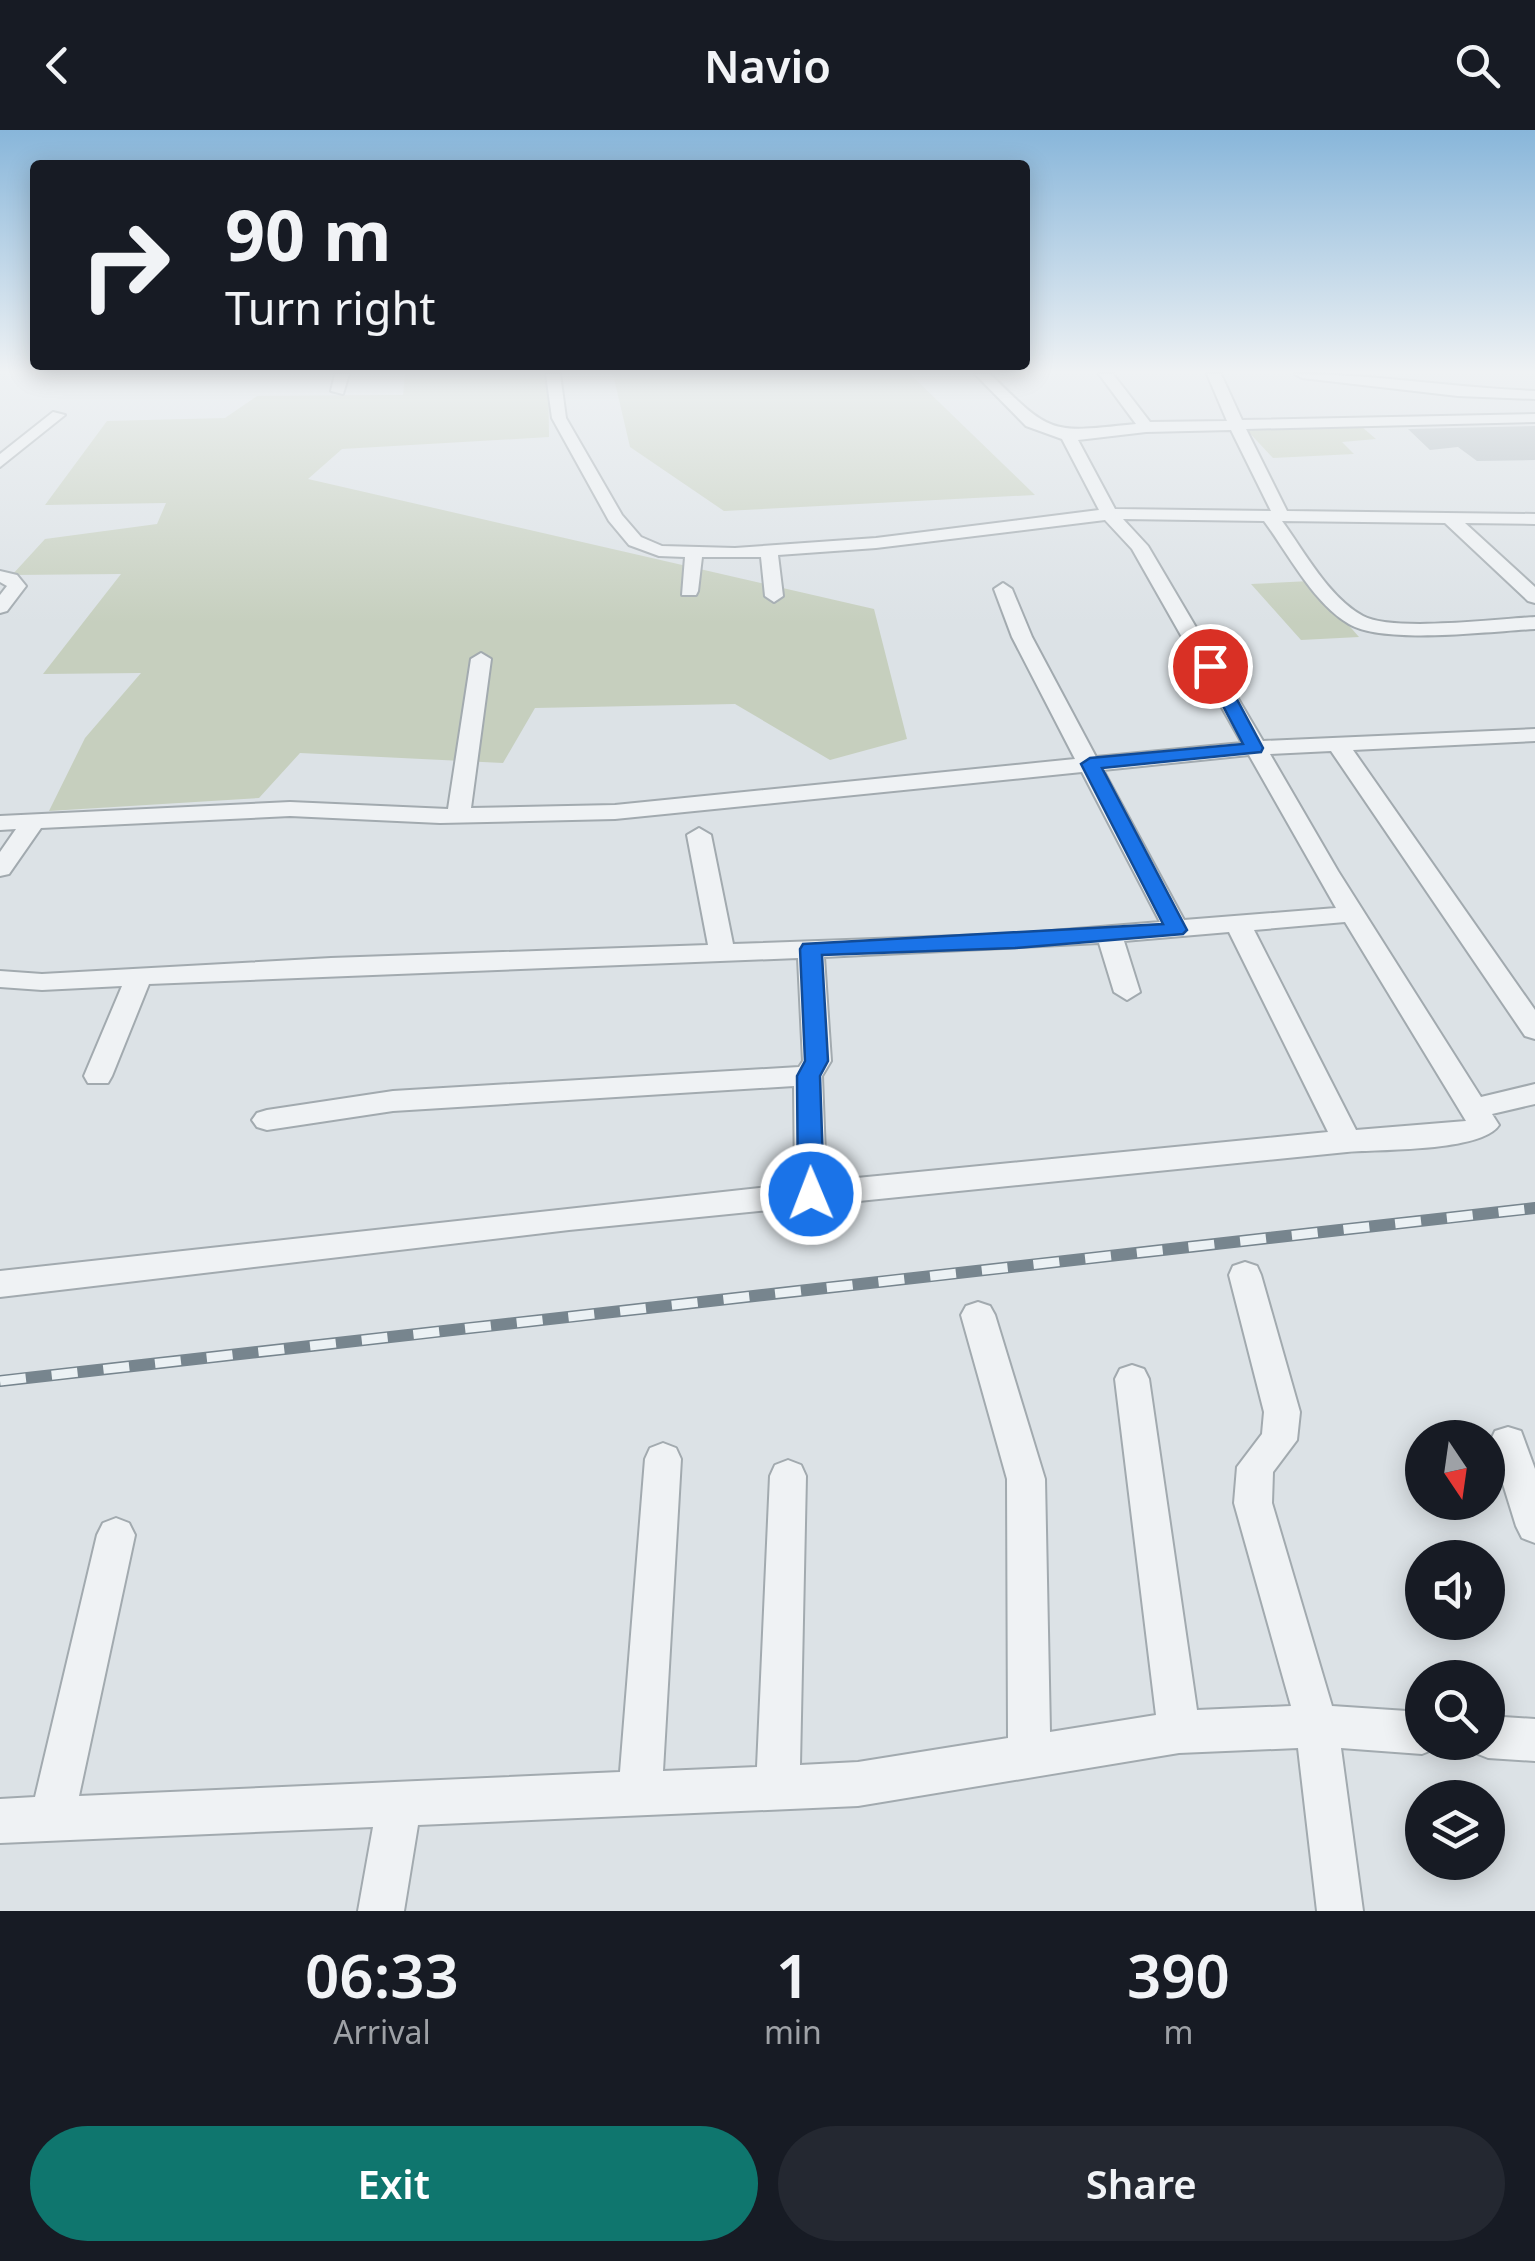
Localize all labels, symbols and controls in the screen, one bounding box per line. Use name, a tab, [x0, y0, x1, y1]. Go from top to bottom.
text: Navio	[704, 35, 831, 96]
icon: back	[30, 38, 85, 93]
icon: search	[1450, 38, 1505, 93]
text: 90 m	[225, 186, 392, 282]
icon: right	[60, 200, 190, 330]
text: Turn right	[225, 277, 436, 338]
pin	[1168, 624, 1253, 709]
icon: arrive	[1183, 639, 1238, 694]
position arrow	[759, 1142, 863, 1246]
north arrow	[1405, 1420, 1505, 1520]
map controls	[1405, 1420, 1505, 1880]
button: sound	[1405, 1540, 1505, 1640]
button: search	[1405, 1660, 1505, 1760]
button: layers	[1405, 1780, 1505, 1880]
text: 06:33	[305, 1934, 459, 2016]
text: 1	[776, 1934, 810, 2016]
text: 390	[1127, 1934, 1230, 2016]
text: Arrival	[333, 2010, 431, 2053]
text: min	[764, 2010, 822, 2053]
text: m	[1163, 2010, 1193, 2053]
button: Exit	[30, 2126, 758, 2241]
button: Share	[778, 2126, 1505, 2241]

